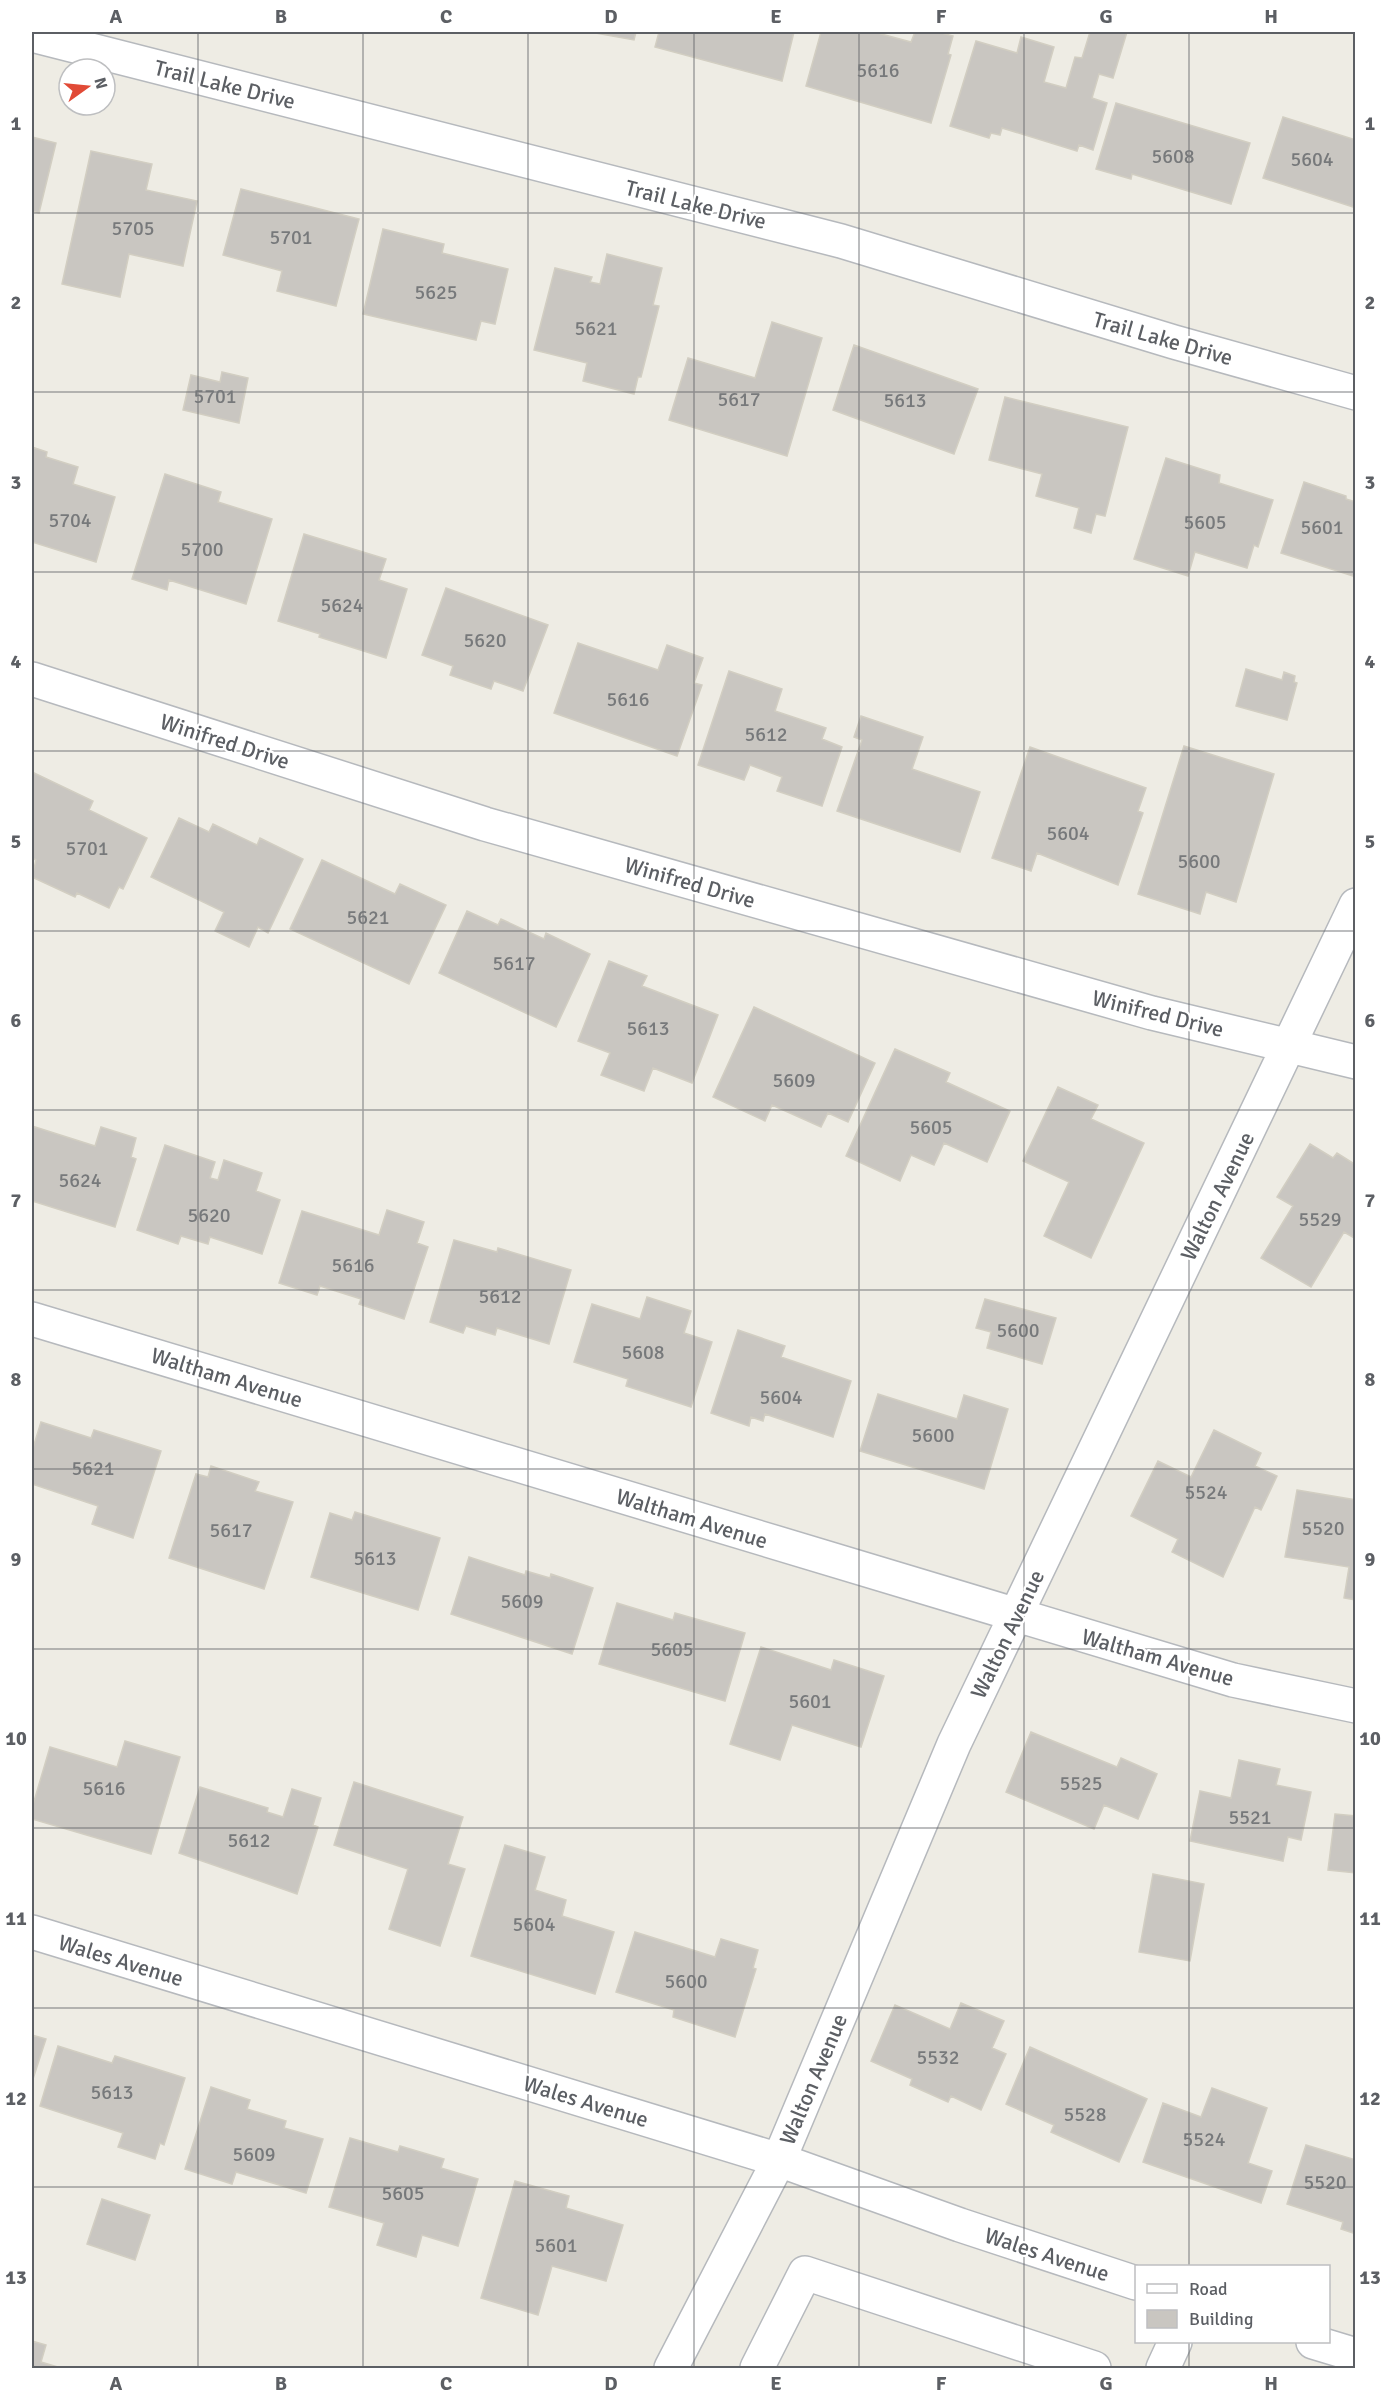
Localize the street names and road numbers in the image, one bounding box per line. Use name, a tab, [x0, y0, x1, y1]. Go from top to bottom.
street label: Trail Lake Drive	[152, 54, 298, 115]
street label: Trail Lake Drive	[623, 174, 769, 235]
street label: Trail Lake Drive	[1090, 306, 1236, 371]
street label: Winifred Drive	[157, 708, 293, 775]
street label: Winifred Drive	[621, 851, 758, 914]
street label: Winifred Drive	[1089, 984, 1226, 1043]
street label: Walton Avenue	[1175, 1127, 1260, 1265]
street label: Waltham Avenue	[148, 1342, 306, 1413]
street label: Waltham Avenue	[613, 1483, 771, 1554]
street label: Walton Avenue	[965, 1565, 1050, 1703]
street label: Waltham Avenue	[1079, 1623, 1237, 1692]
street label: Wales Avenue	[55, 1929, 187, 1992]
street label: Walton Avenue	[774, 2010, 853, 2149]
street label: Wales Avenue	[520, 2070, 652, 2133]
street label: Wales Avenue	[981, 2222, 1113, 2287]

